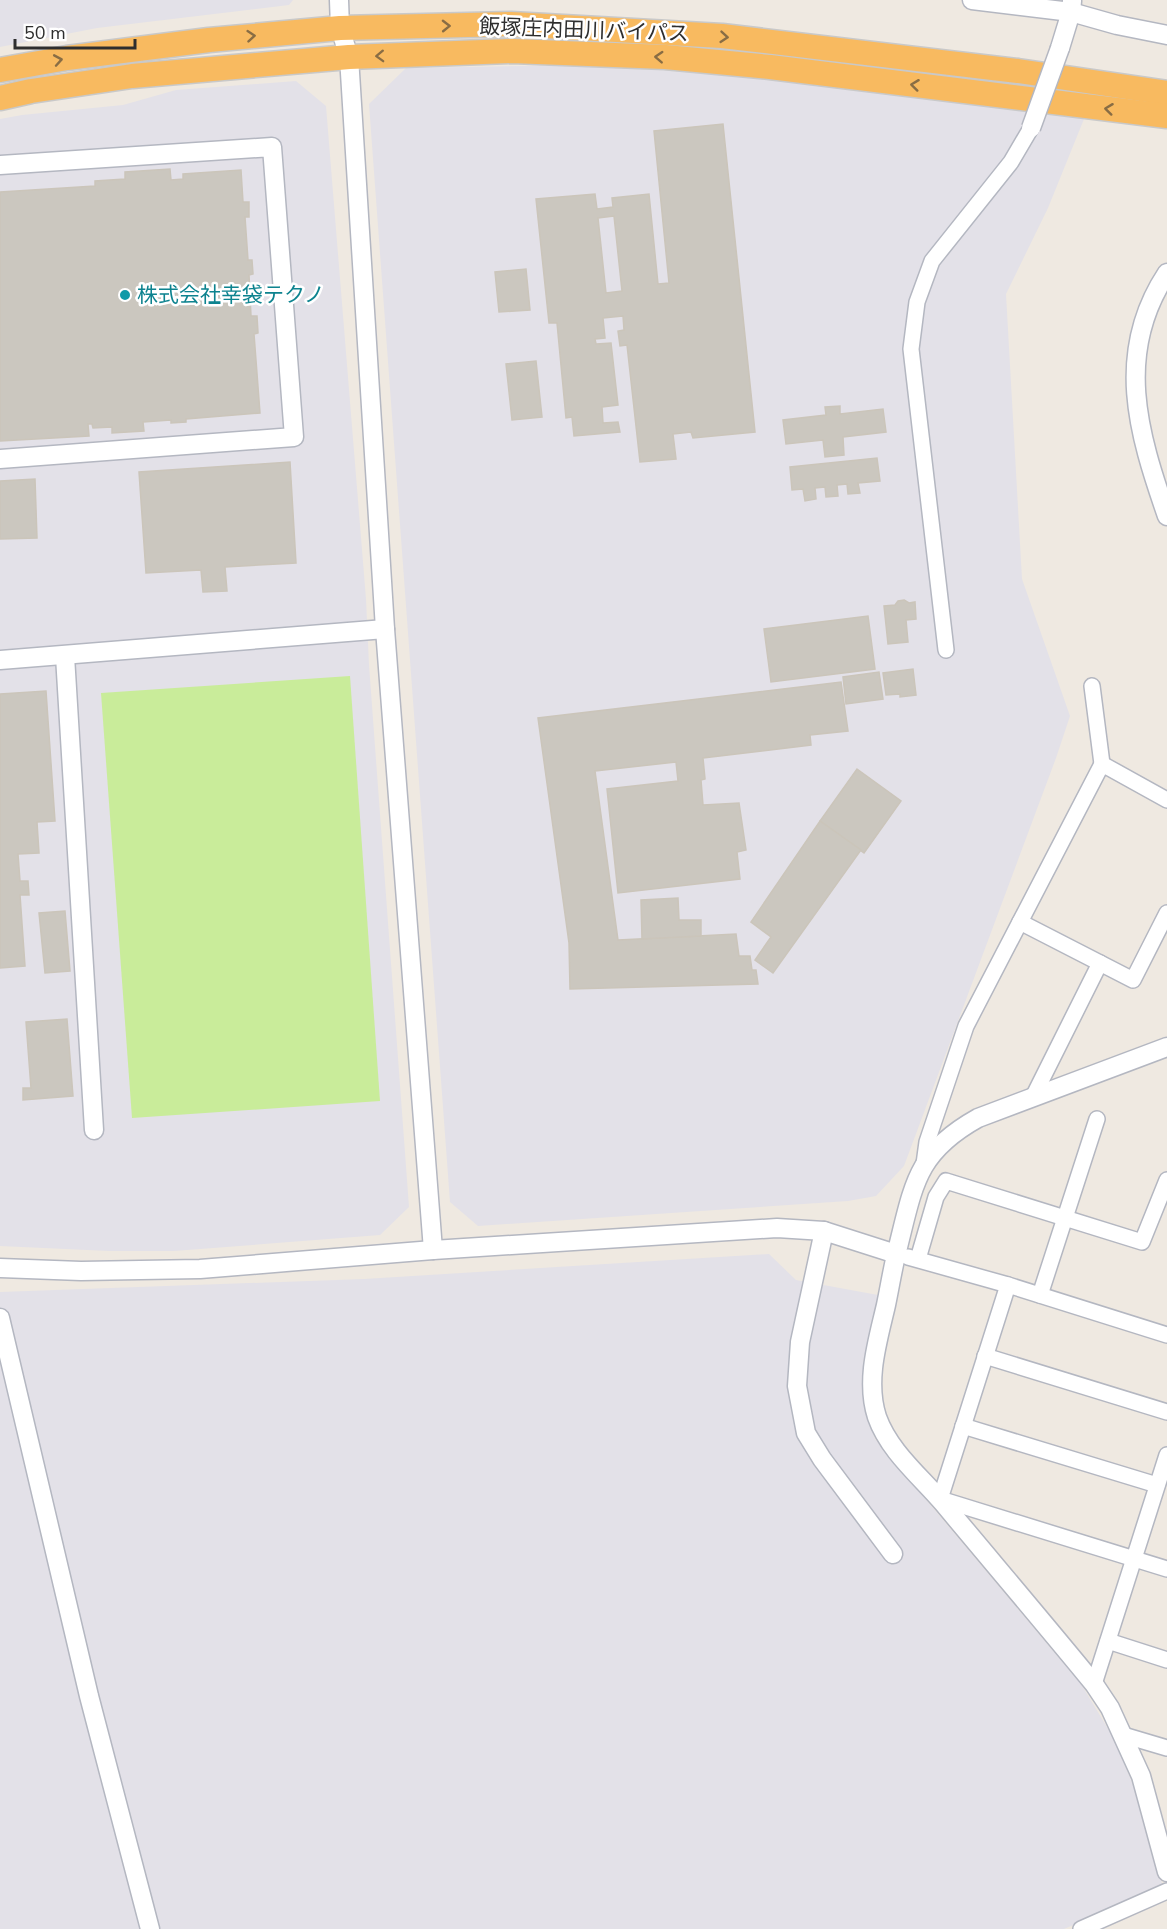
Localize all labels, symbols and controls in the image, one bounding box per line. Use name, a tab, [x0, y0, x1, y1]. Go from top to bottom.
scale bar	[15, 12, 135, 50]
street label: 飯塚庄内田川バイパス	[479, 12, 689, 48]
one-way arrow	[441, 20, 450, 32]
text: 50 m	[24, 21, 66, 45]
one-way arrow	[247, 30, 256, 43]
one-way arrow	[720, 30, 729, 43]
one-way arrow	[376, 50, 385, 62]
one-way arrow	[654, 50, 663, 63]
one-way arrow	[52, 54, 62, 67]
one-way arrow	[911, 79, 920, 91]
one-way arrow	[1104, 103, 1114, 116]
place label: 株式会社幸袋テクノ	[137, 281, 325, 309]
marker: 株式会社幸袋テクノ	[118, 288, 132, 302]

